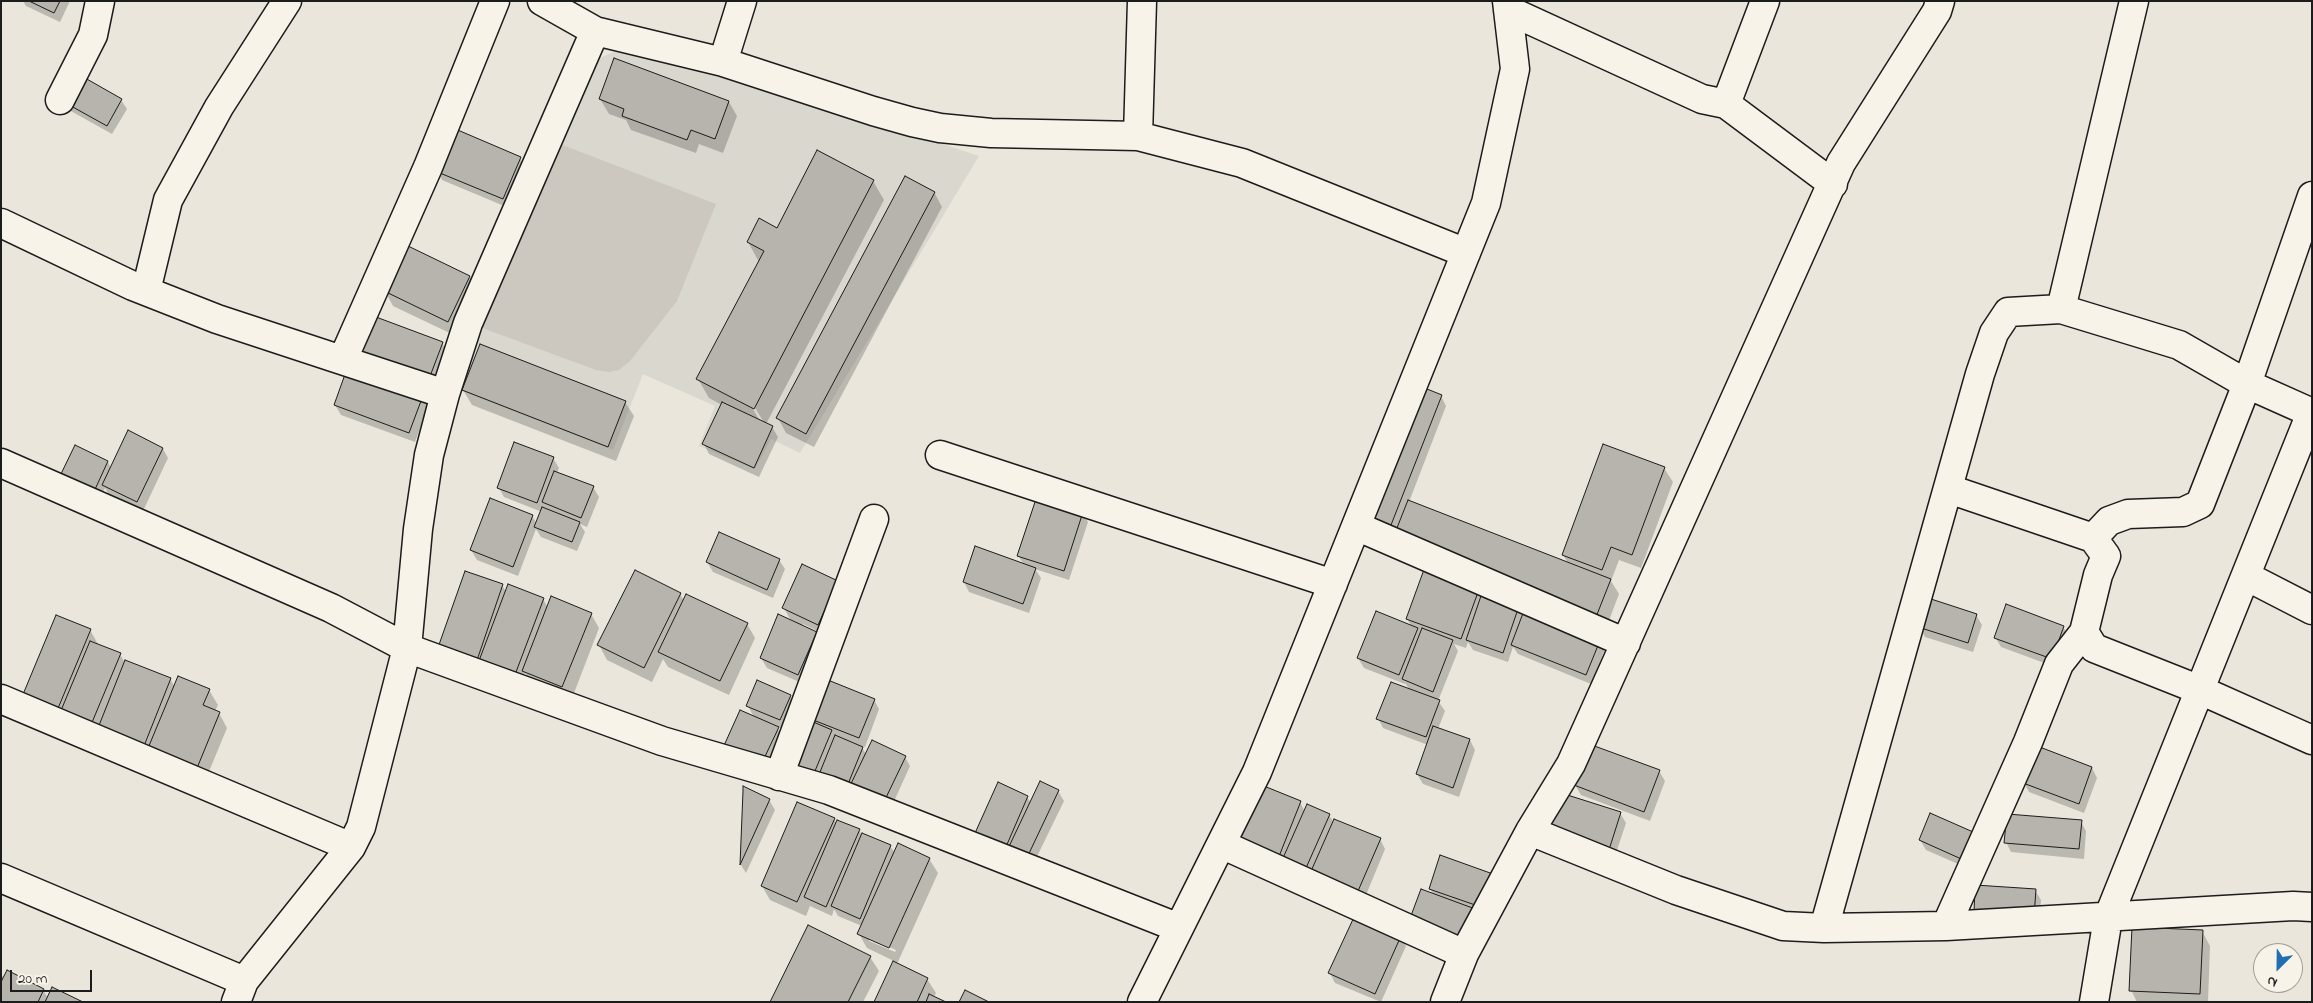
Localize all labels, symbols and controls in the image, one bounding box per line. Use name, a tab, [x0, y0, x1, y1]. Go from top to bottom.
north arrow	[2253, 943, 2303, 993]
scale bar	[12, 960, 95, 992]
text: 20 m	[18, 968, 47, 990]
text: N	[2264, 970, 2281, 993]

